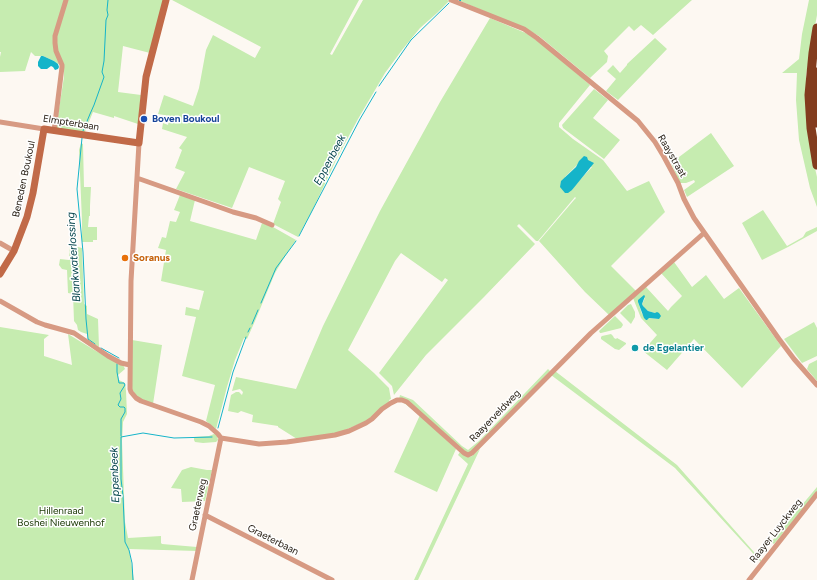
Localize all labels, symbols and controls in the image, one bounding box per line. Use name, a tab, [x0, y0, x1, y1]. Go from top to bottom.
street label: Elmpterbaan	[42, 113, 100, 133]
place label: Boven Boukoul	[152, 113, 219, 125]
marker: Boven Boukoul	[139, 114, 149, 124]
water label: Eppenbeek	[311, 132, 349, 188]
street label: Raaystraat	[655, 132, 689, 180]
street label: Beneden Boukoul	[10, 140, 38, 218]
water label: Blankwaterlossing	[64, 211, 84, 303]
place label: Soranus	[133, 252, 170, 264]
marker: Soranus	[120, 253, 130, 263]
place label: de Egelantier	[643, 342, 704, 354]
marker: de Egelantier	[630, 343, 640, 353]
street label: Raayerveldweg	[467, 387, 523, 445]
water label: Eppenbeek	[107, 447, 123, 503]
street label: Graeterweg	[187, 478, 209, 532]
street label: Raayer Luyckweg	[747, 497, 805, 565]
park label: Hillenraad Boshei Nieuwenhof	[17, 505, 105, 528]
street label: Graeterbaan	[245, 522, 301, 558]

